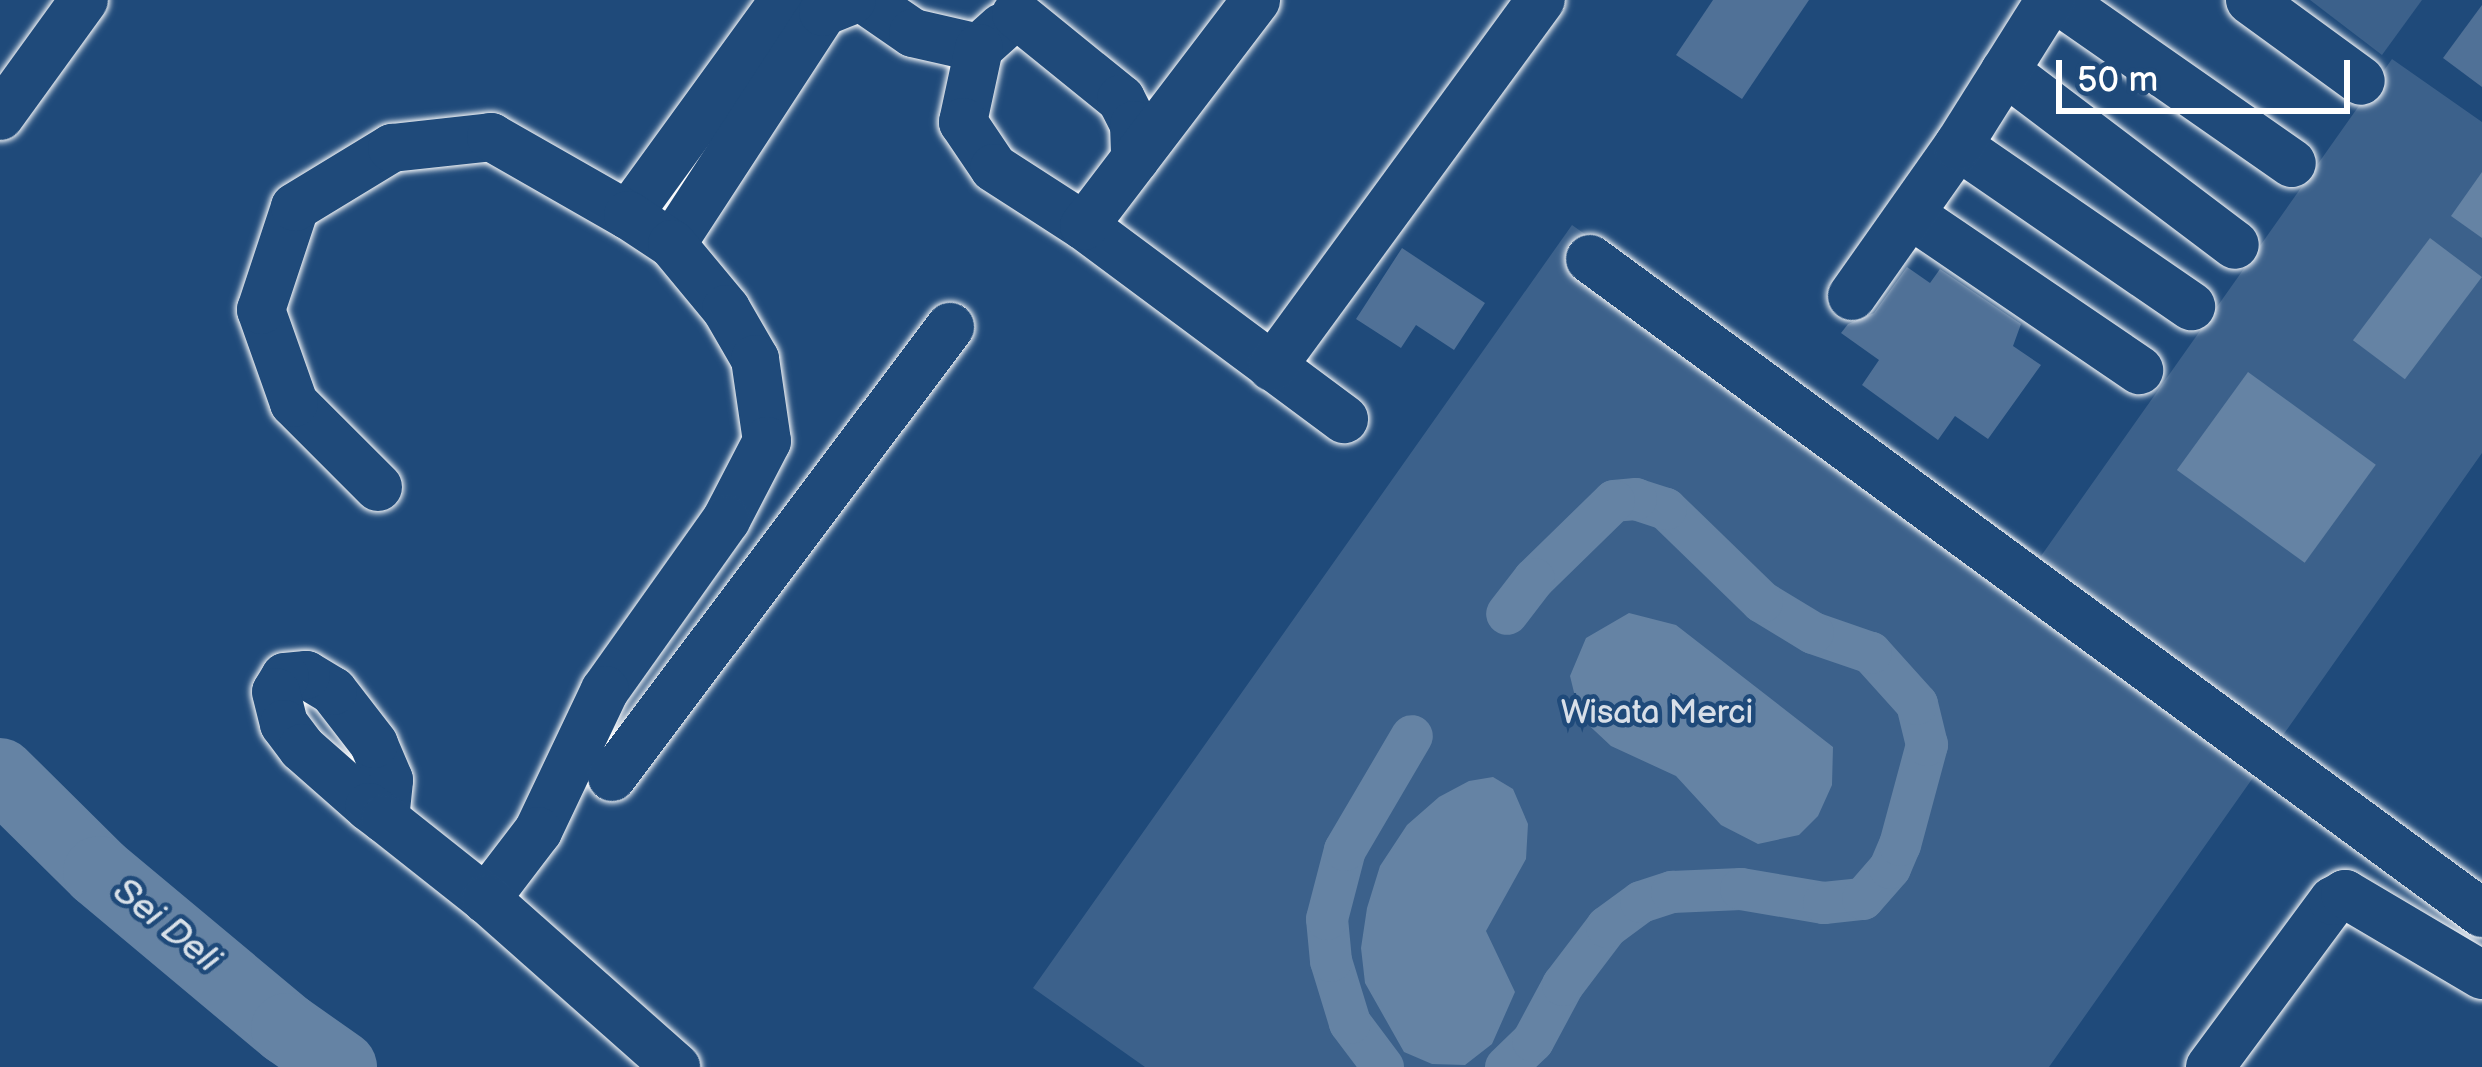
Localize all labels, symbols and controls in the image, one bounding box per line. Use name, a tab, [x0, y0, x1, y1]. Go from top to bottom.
scale bar	[2062, 36, 2356, 110]
text: 50 m	[2077, 59, 2158, 102]
park label: Wisata Merci	[1561, 694, 1753, 734]
water label: Sei Deli	[104, 870, 228, 982]

